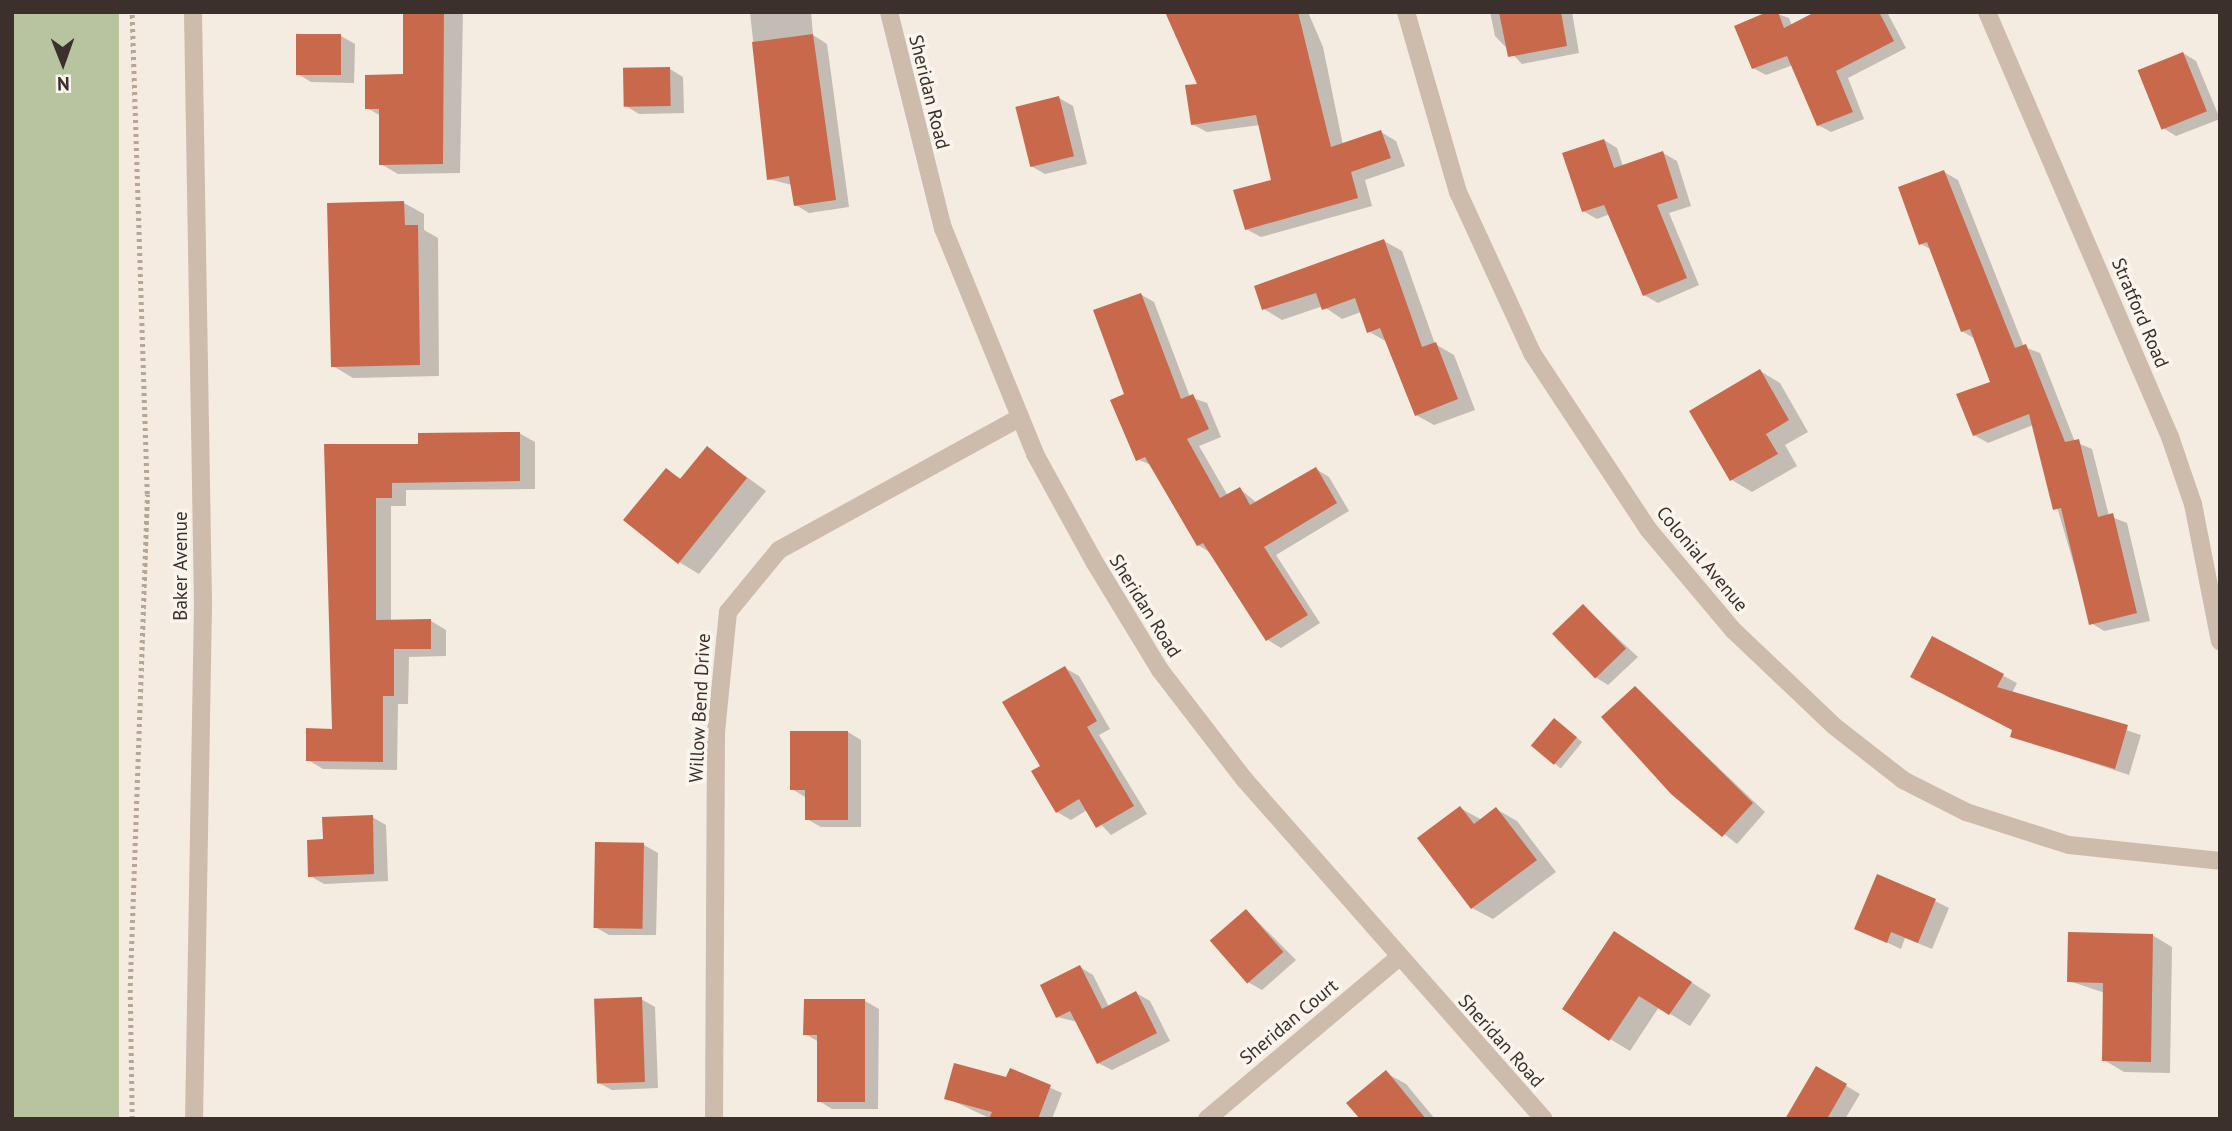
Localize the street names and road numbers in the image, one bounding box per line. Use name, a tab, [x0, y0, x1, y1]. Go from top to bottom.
street label: Sheridan Road	[904, 32, 954, 152]
street label: Stratford Road	[2107, 255, 2173, 371]
street label: Colonial Avenue	[1651, 502, 1753, 616]
street label: Baker Avenue	[170, 511, 192, 621]
street label: Sheridan Road	[1104, 550, 1186, 662]
street label: Willow Bend Drive	[685, 633, 715, 783]
street label: Sheridan Court	[1235, 974, 1343, 1070]
street label: Sheridan Road	[1453, 990, 1549, 1092]

